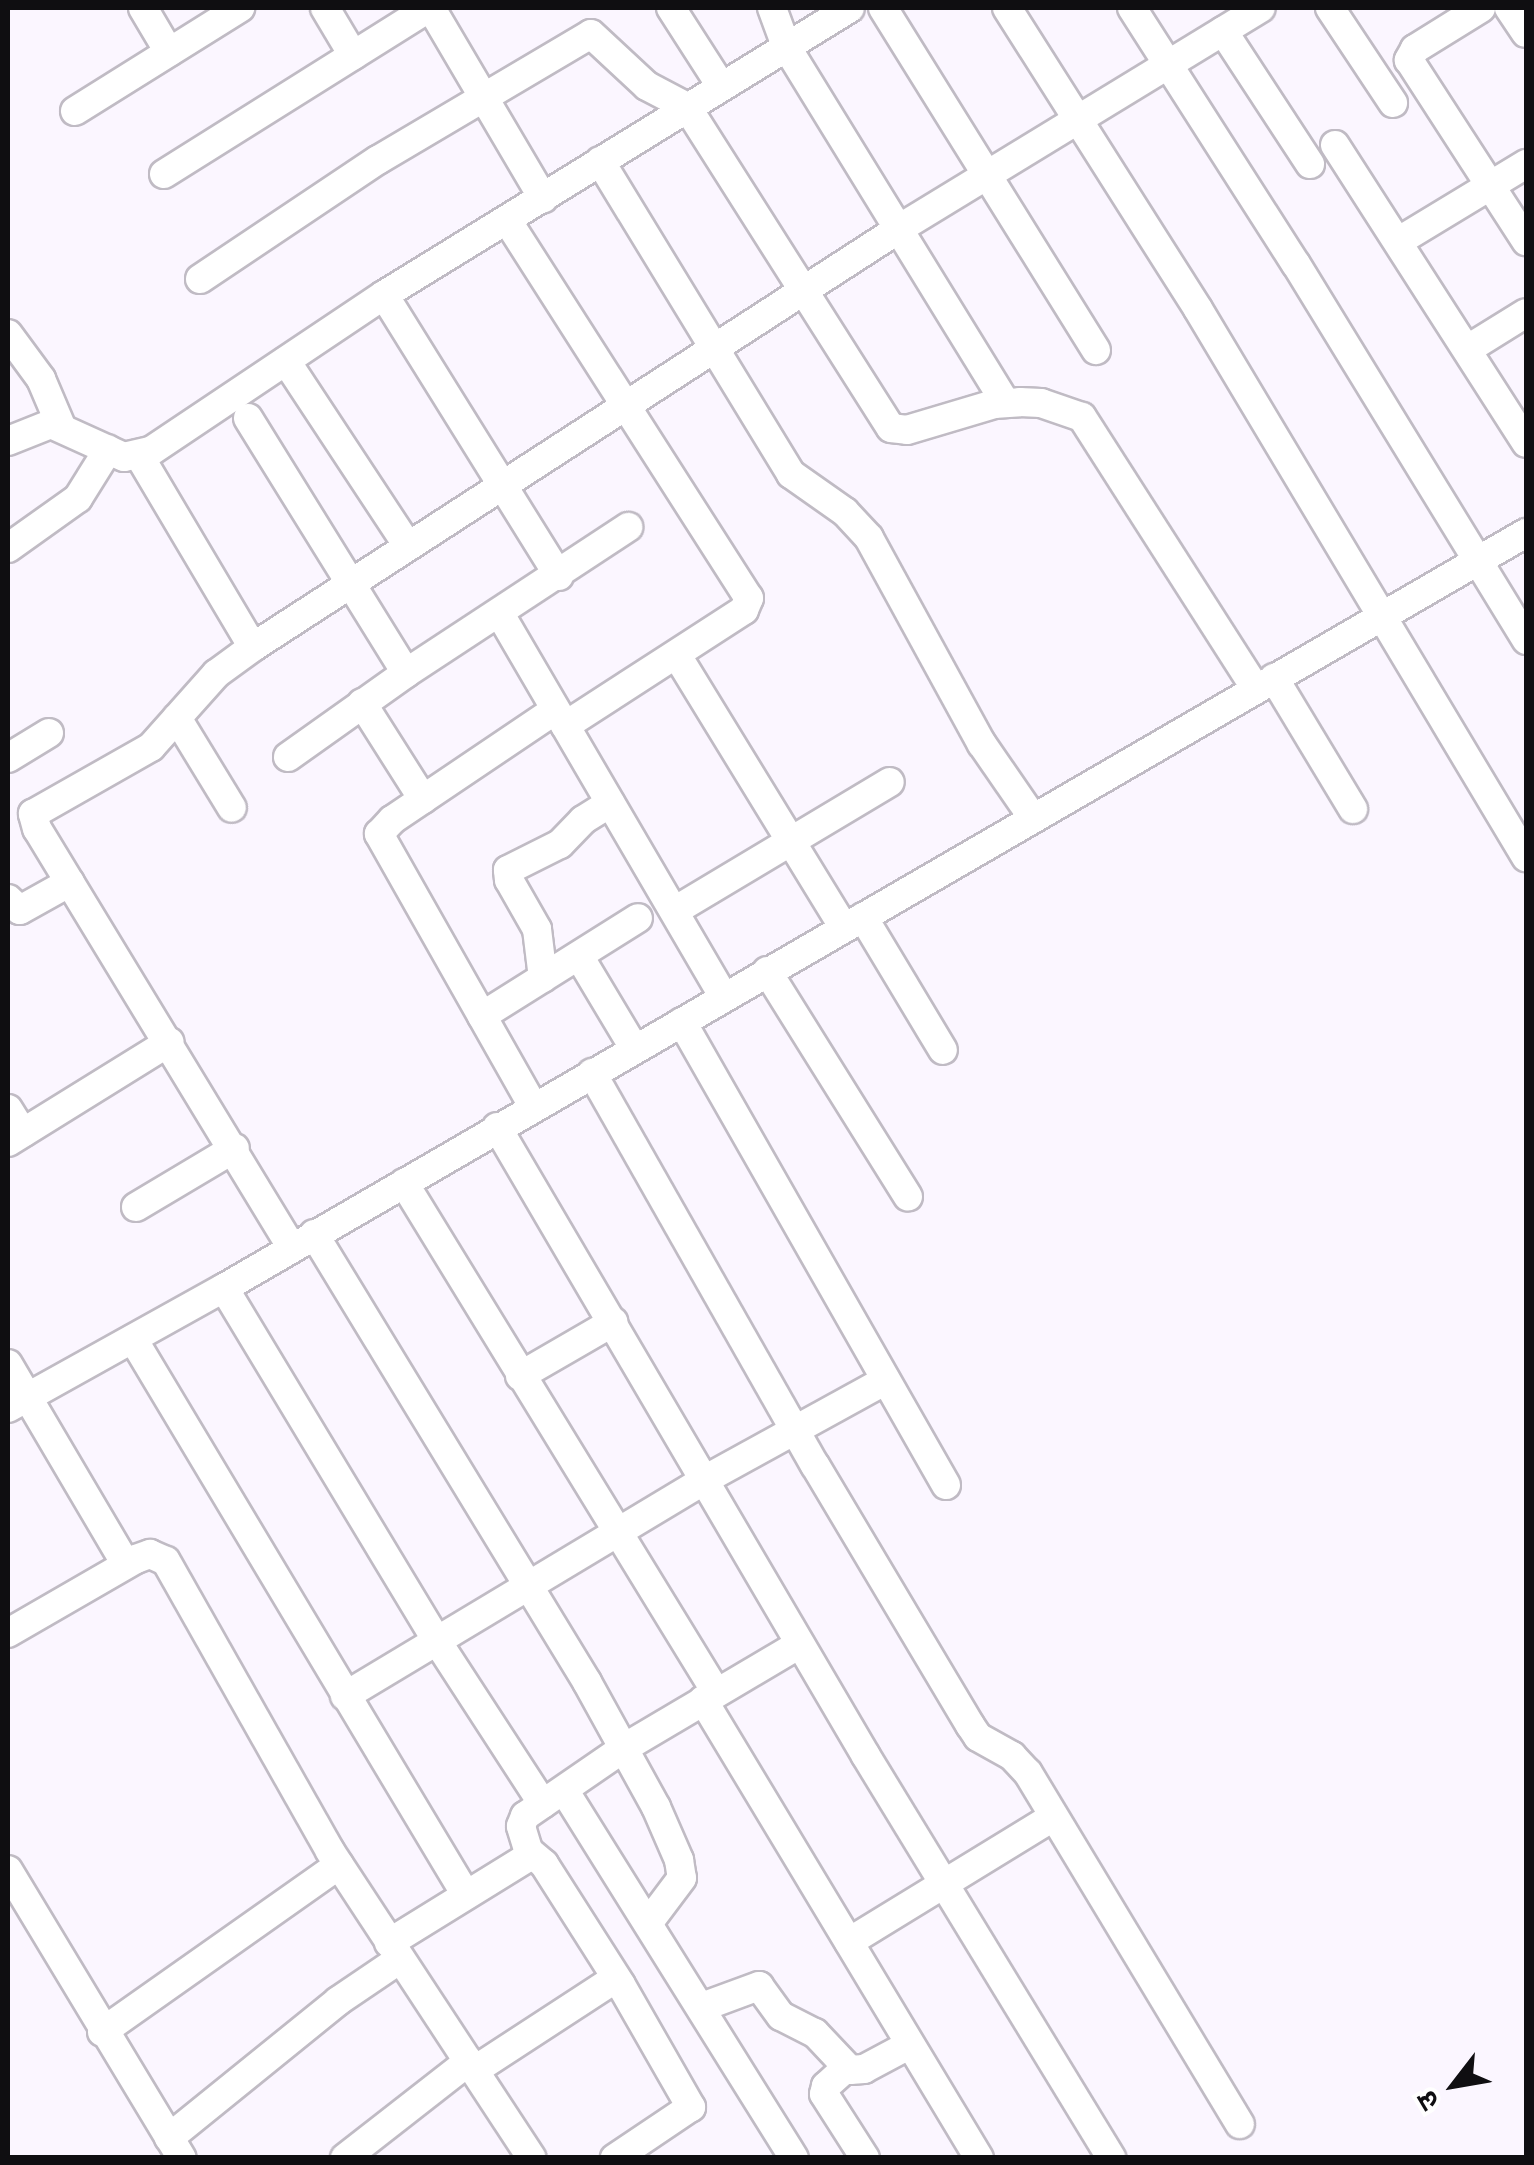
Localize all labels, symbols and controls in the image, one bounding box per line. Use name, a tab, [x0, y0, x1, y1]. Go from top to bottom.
north arrow	[1404, 2035, 1504, 2135]
text: उ	[1410, 2086, 1445, 2116]

